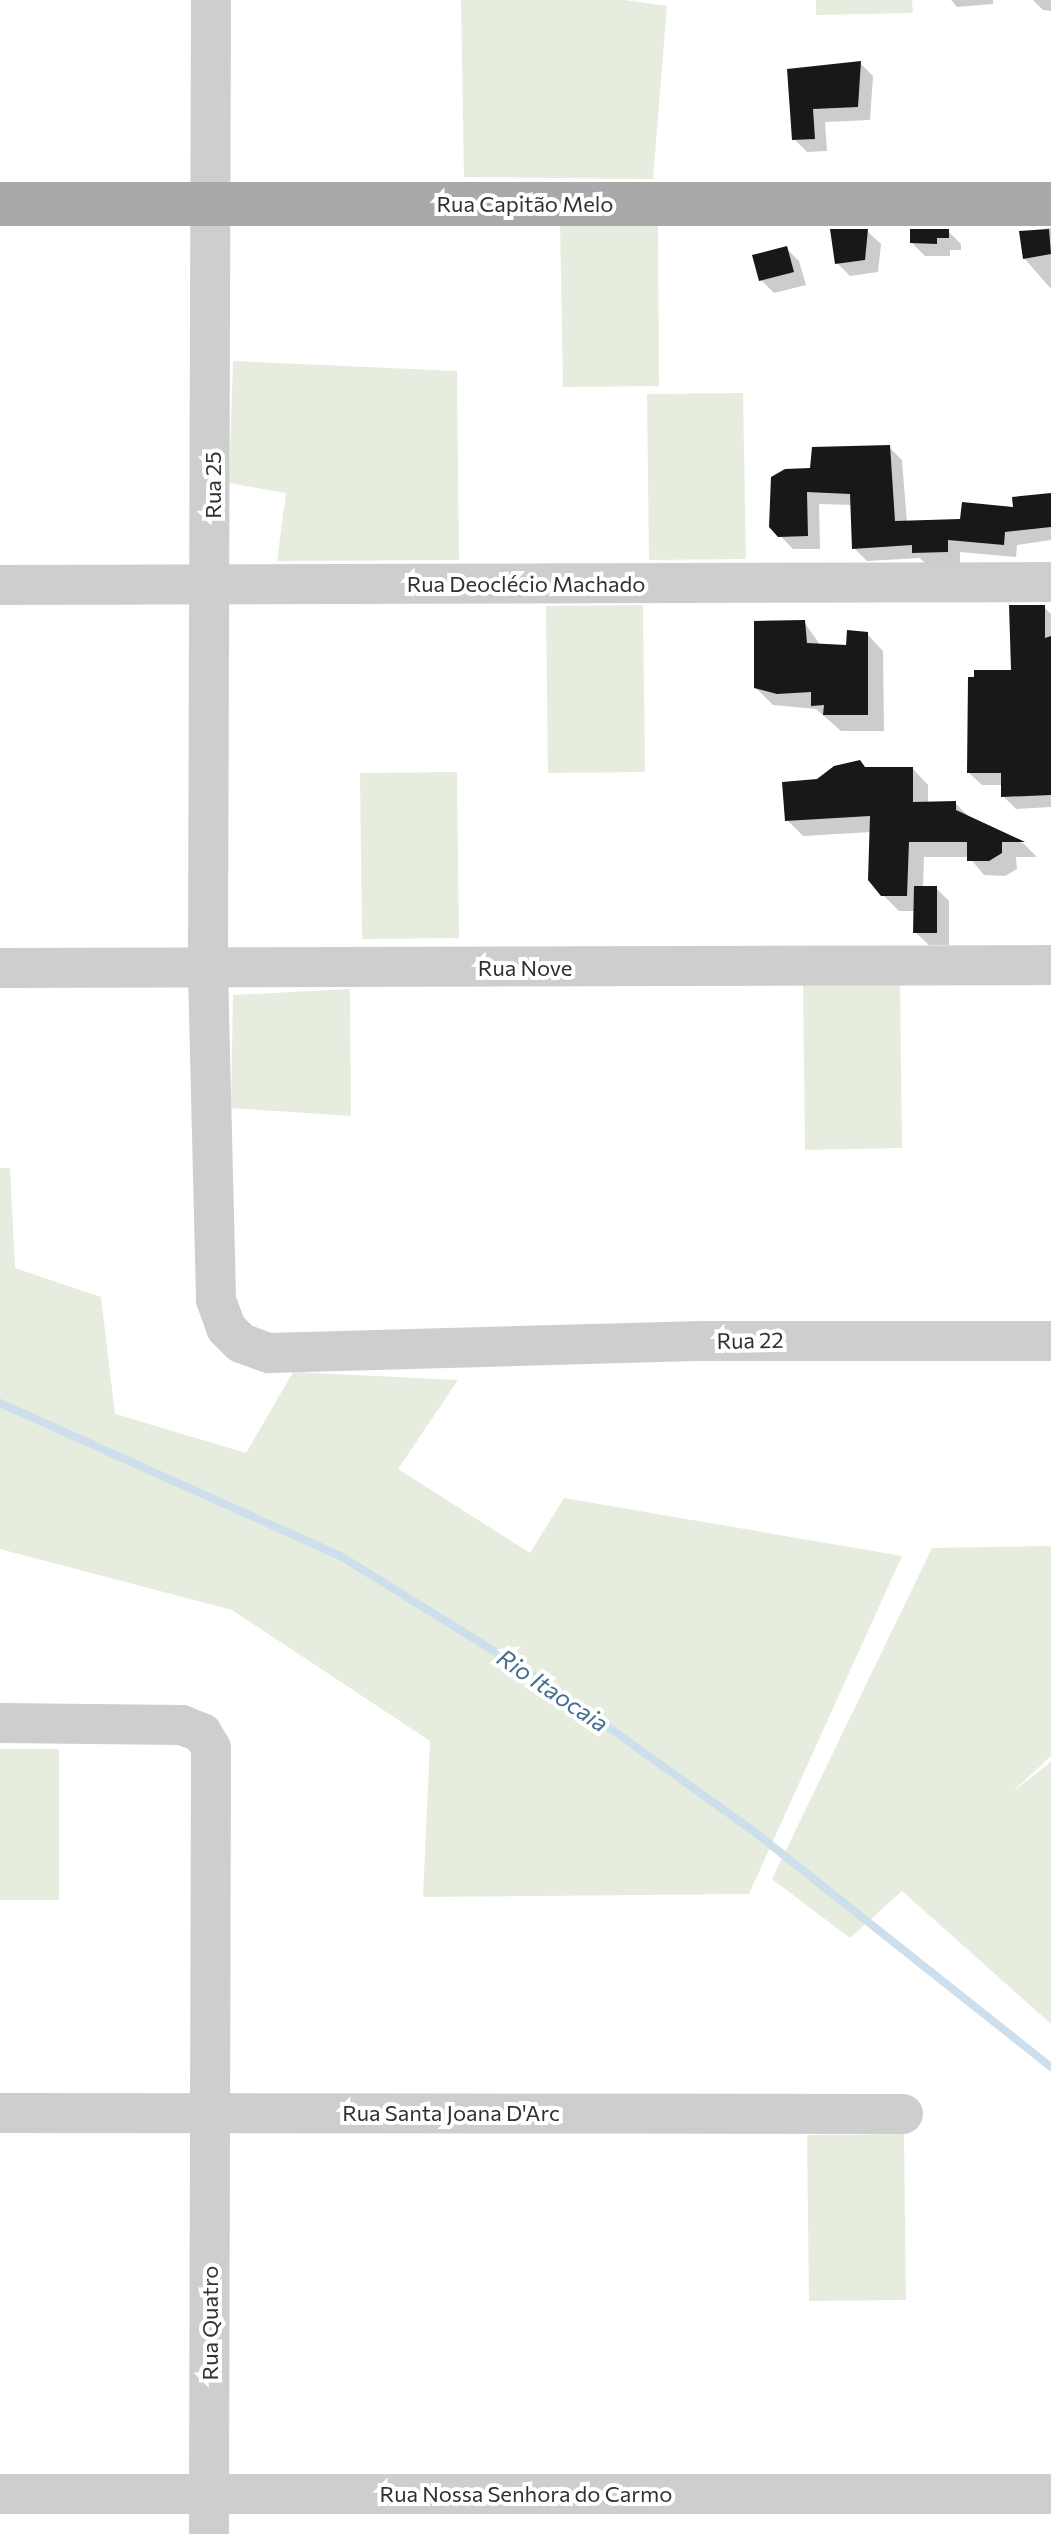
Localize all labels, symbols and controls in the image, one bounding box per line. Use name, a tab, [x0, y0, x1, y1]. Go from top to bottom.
street label: Rua Capitão Melo	[437, 191, 613, 217]
street label: Rua 25	[200, 451, 226, 519]
street label: Rua Deoclécio Machado	[407, 571, 645, 597]
street label: Rua Nove	[478, 955, 572, 981]
street label: Rua 22	[716, 1326, 784, 1354]
water label: Rio Itaocaia	[492, 1642, 614, 1738]
street label: Rua Santa Joana D'Arc	[342, 2100, 560, 2126]
street label: Rua Quatro	[197, 2266, 223, 2380]
street label: Rua Nossa Senhora do Carmo	[380, 2481, 672, 2507]

